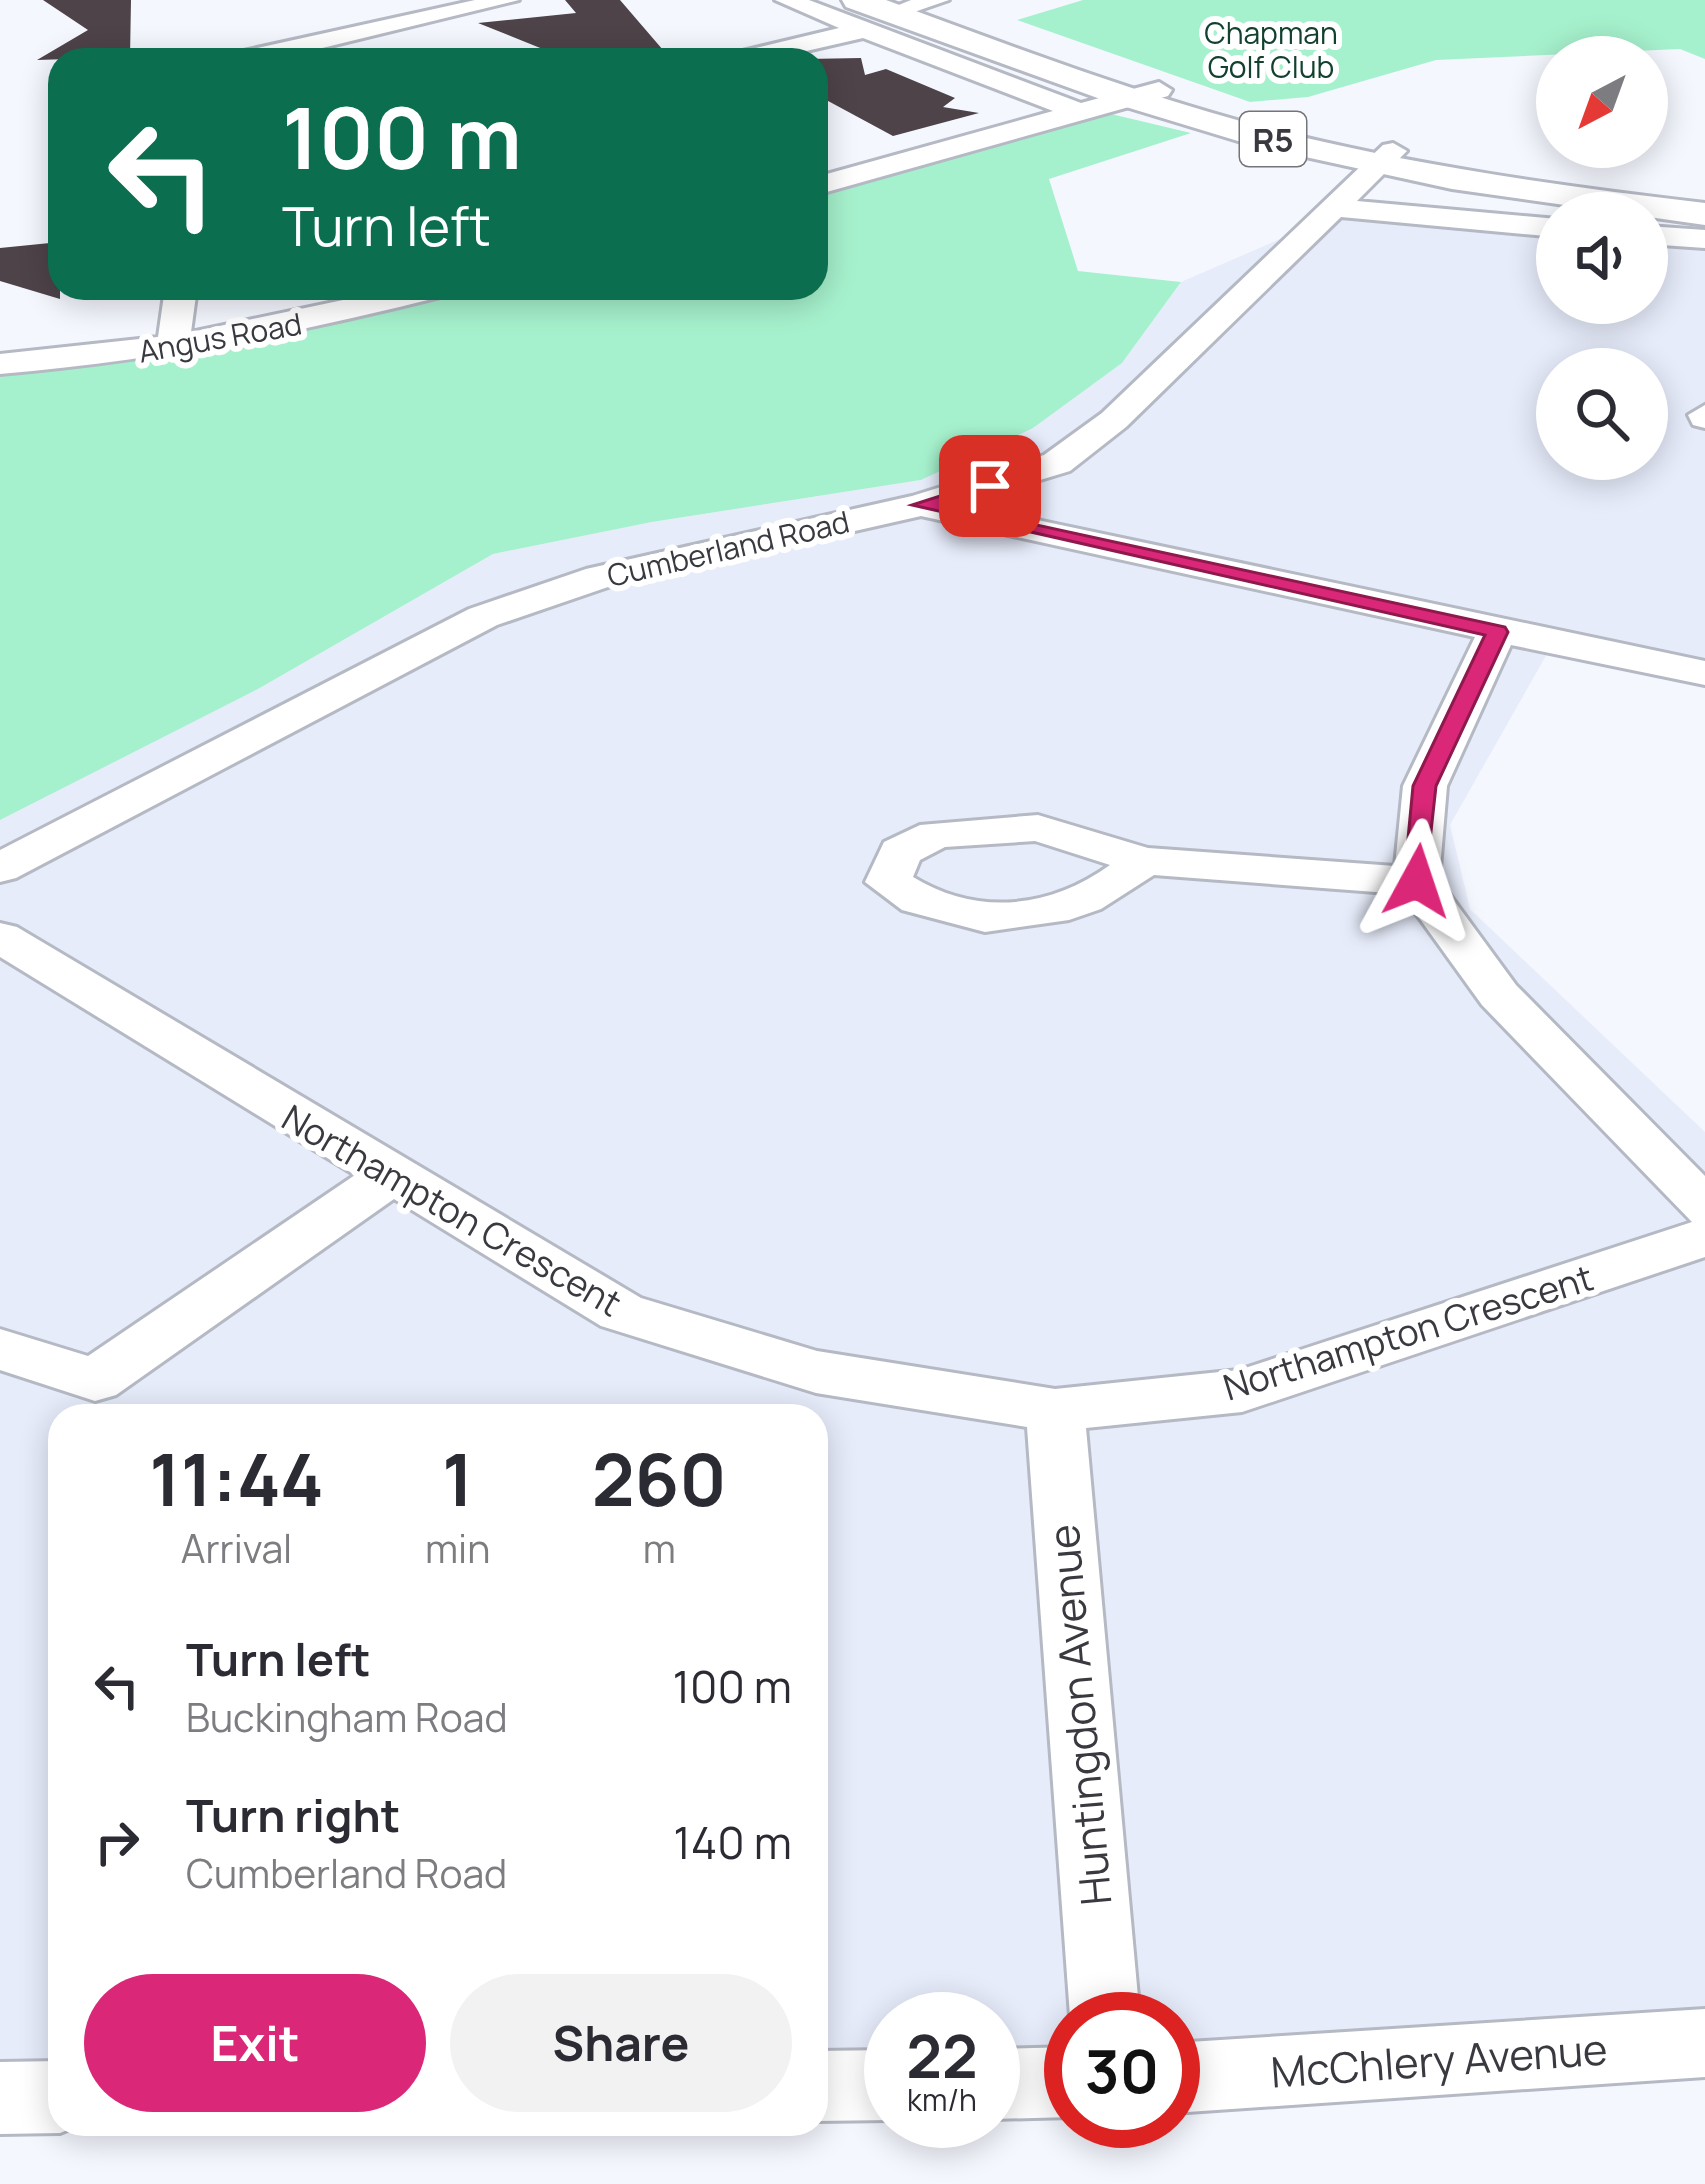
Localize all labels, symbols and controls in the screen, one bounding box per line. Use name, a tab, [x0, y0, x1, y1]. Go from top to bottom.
park label: Chapman Golf Club	[1204, 12, 1338, 87]
north arrow	[1536, 36, 1668, 168]
map controls	[1536, 36, 1668, 480]
text: 100 m	[282, 79, 522, 194]
icon: left	[84, 96, 240, 252]
road number: R5	[1240, 112, 1306, 166]
text: Turn left	[282, 188, 491, 262]
button: sound	[1536, 192, 1668, 324]
street label: Angus Road	[135, 302, 305, 372]
button: search	[1536, 348, 1668, 480]
pin	[939, 435, 1041, 537]
icon: arrive	[957, 453, 1023, 519]
street label: Cumberland Road	[603, 500, 853, 596]
position arrow	[1354, 818, 1480, 944]
street label: Northampton Crescent	[273, 1093, 631, 1327]
street label: Northampton Crescent	[1217, 1252, 1599, 1412]
text: 11:44	[149, 1429, 324, 1528]
text: 1	[442, 1429, 473, 1528]
text: 260	[592, 1429, 727, 1528]
text: Arrival	[181, 1521, 292, 1575]
text: min	[425, 1521, 490, 1575]
text: m	[643, 1521, 676, 1575]
street label: Huntingdon Avenue	[1033, 1522, 1125, 1908]
text: Turn left	[186, 1628, 371, 1690]
icon: left	[84, 1653, 150, 1719]
text: 100 m	[672, 1655, 792, 1717]
text: Buckingham Road	[186, 1690, 508, 1744]
text: Turn right	[186, 1784, 400, 1846]
icon: right	[84, 1809, 150, 1875]
text: 140 m	[673, 1811, 792, 1873]
text: Cumberland Road	[186, 1846, 507, 1900]
button: Exit	[84, 1974, 426, 2112]
button: Share	[450, 1974, 792, 2112]
speed limit sign: 30	[1044, 1992, 1200, 2148]
text: 22	[906, 2014, 978, 2096]
street label: McChlery Avenue	[1269, 2019, 1609, 2101]
text: km/h	[907, 2079, 977, 2120]

